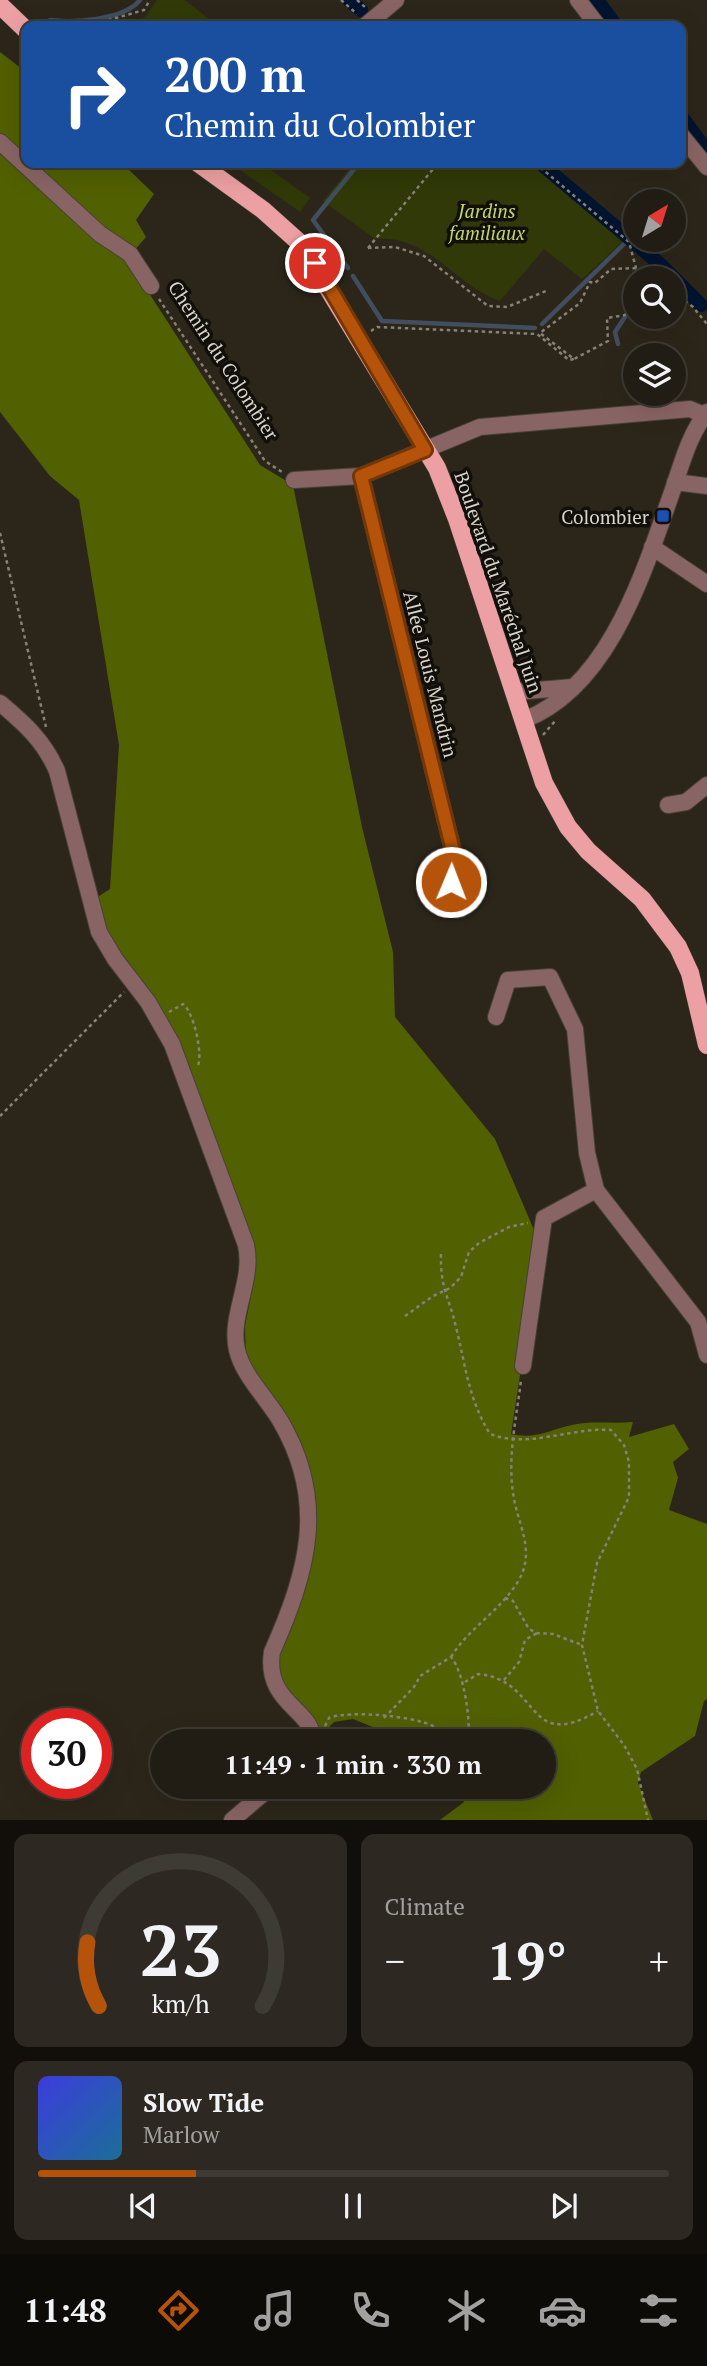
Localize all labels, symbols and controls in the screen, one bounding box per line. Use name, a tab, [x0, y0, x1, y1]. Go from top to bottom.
text: 200 m	[164, 41, 306, 106]
icon: right	[49, 49, 140, 140]
text: Chemin du Colombier	[164, 104, 475, 146]
north arrow	[623, 189, 686, 252]
map controls	[623, 189, 686, 406]
park label: Jardins familiaux	[448, 198, 525, 245]
pin	[285, 233, 345, 293]
icon: arrive	[296, 244, 334, 282]
button: search	[623, 266, 686, 329]
street label: Chemin du Colombier	[163, 276, 285, 445]
button: layers	[623, 343, 686, 406]
street label: Boulevard du Maréchal Juin	[449, 468, 549, 696]
place label: Colombier	[561, 504, 650, 529]
marker: Colombier	[655, 508, 671, 524]
street label: Allée Louis Mandrin	[398, 588, 464, 760]
position arrow	[414, 845, 488, 919]
speed limit sign: 30	[21, 1708, 112, 1799]
text: 11:49 · 1 min · 330 m	[224, 1747, 482, 1781]
text: Climate	[385, 1891, 465, 1922]
text: 23	[139, 1901, 221, 1998]
text: 19°	[487, 1926, 567, 1995]
text: −	[385, 1936, 405, 1986]
text: +	[649, 1936, 669, 1986]
text: km/h	[151, 1987, 209, 2020]
text: Slow Tide	[143, 2085, 264, 2119]
text: Marlow	[143, 2119, 220, 2150]
icon: previous	[124, 2187, 162, 2225]
icon: pause	[334, 2187, 372, 2225]
icon: next	[545, 2187, 583, 2225]
icon: directions	[154, 2286, 203, 2335]
icon: music	[250, 2286, 299, 2335]
icon: phone	[346, 2286, 395, 2335]
icon: climate	[442, 2286, 491, 2335]
icon: car	[538, 2286, 587, 2335]
icon: filters	[634, 2286, 683, 2335]
text: 11:48	[24, 2289, 107, 2331]

